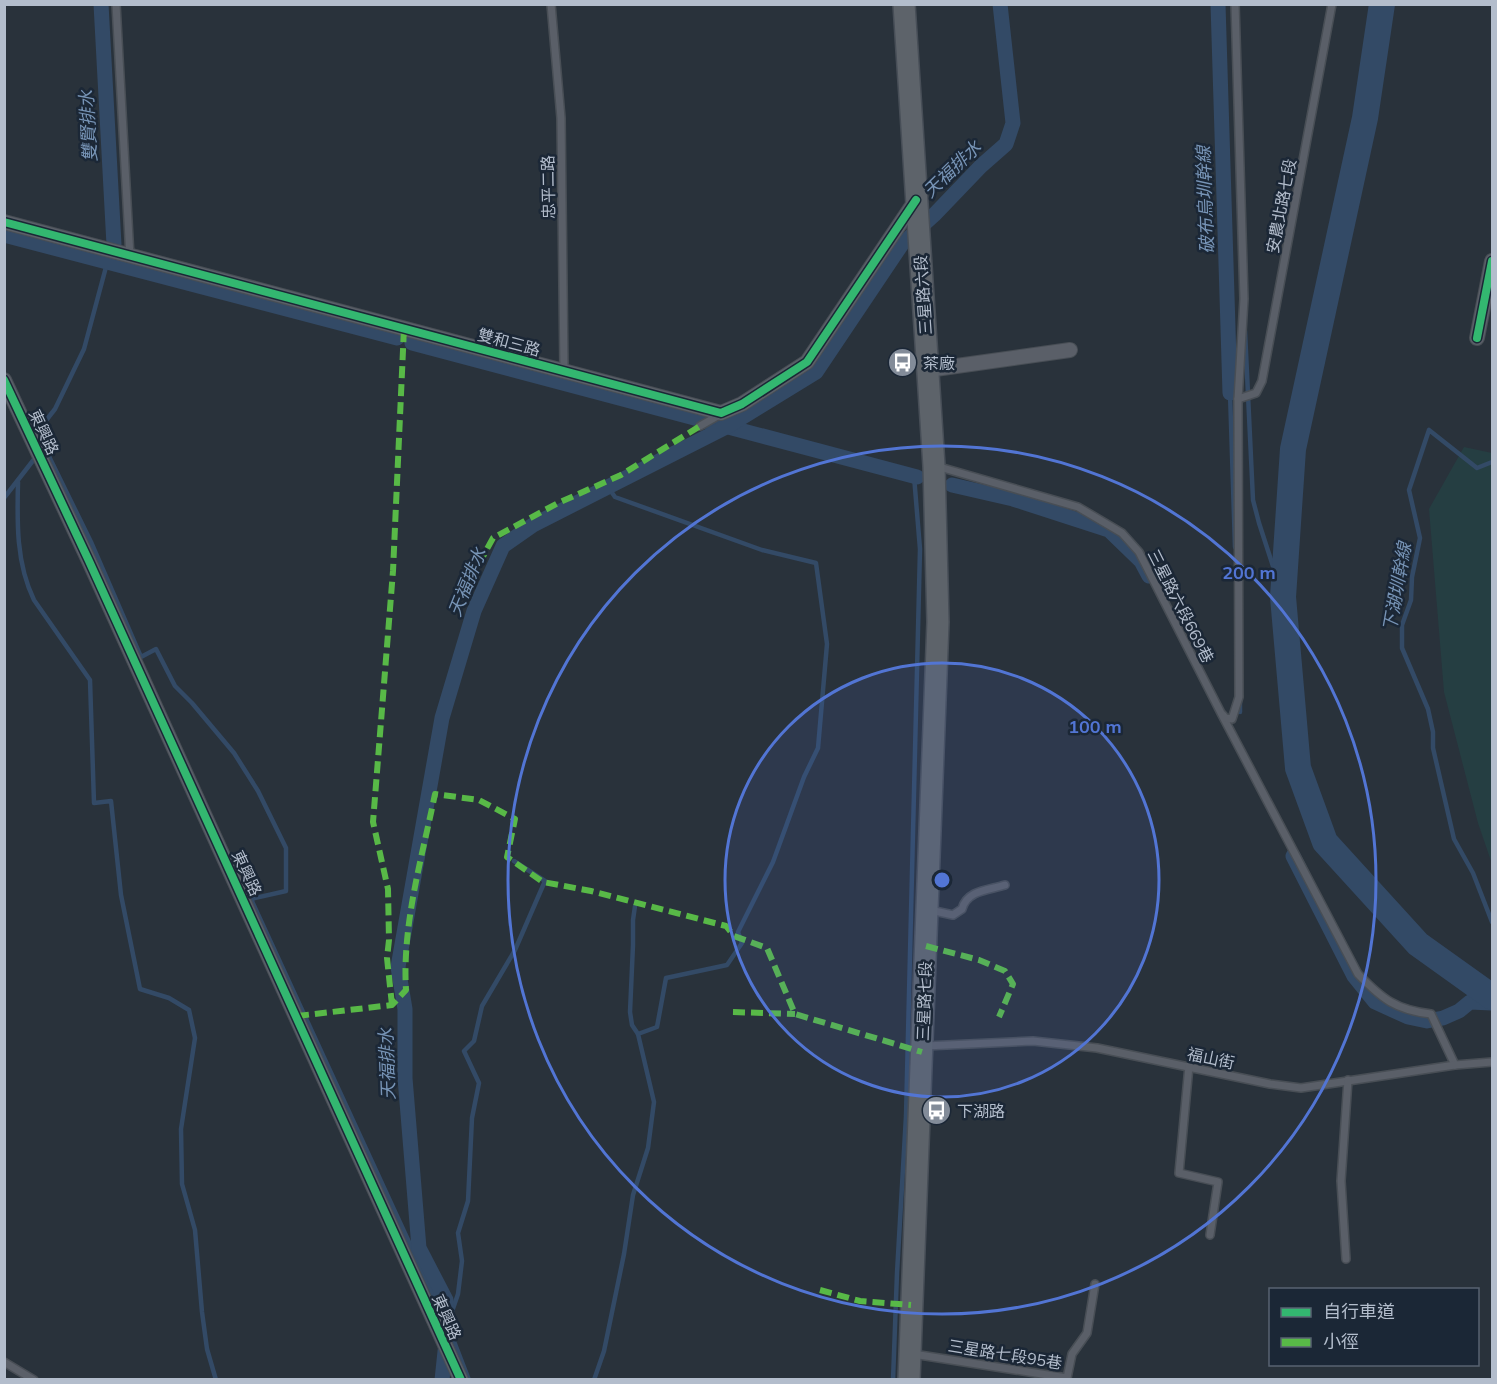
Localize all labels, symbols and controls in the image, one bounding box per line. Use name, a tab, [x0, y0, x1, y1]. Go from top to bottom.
water label: 雙賢排水	[75, 88, 101, 163]
water label: 天福排水	[918, 135, 987, 202]
water label: 破布烏圳幹線	[1192, 144, 1218, 254]
street label: 忠平二路	[537, 155, 559, 219]
street label: 安農北路七段	[1262, 157, 1300, 255]
street label: 三星路六段	[910, 254, 936, 336]
street label: 雙和三路	[475, 324, 543, 360]
bus stop icon: 茶廠	[886, 347, 918, 379]
place label: 茶廠	[923, 353, 955, 373]
street label: 東興路	[25, 406, 63, 458]
water label: 下湖圳幹線	[1378, 539, 1416, 633]
water label: 天福排水	[443, 543, 492, 620]
street label: 三星路六段669巷	[1144, 546, 1218, 666]
text: 200 m	[1222, 561, 1276, 584]
text: 100 m	[1068, 715, 1122, 738]
street label: 東興路	[228, 847, 266, 899]
centre of rings	[932, 870, 952, 890]
street label: 三星路七段	[913, 961, 935, 1041]
water label: 天福排水	[374, 1027, 400, 1100]
street label: 福山街	[1185, 1043, 1237, 1073]
bus stop icon: 下湖路	[920, 1095, 952, 1127]
place label: 下湖路	[957, 1101, 1005, 1121]
legend	[1269, 1288, 1479, 1366]
street label: 東興路	[428, 1291, 466, 1343]
text: 自行車道	[1323, 1300, 1395, 1323]
text: 小徑	[1323, 1330, 1359, 1353]
street label: 三星路七段95巷	[947, 1335, 1063, 1373]

